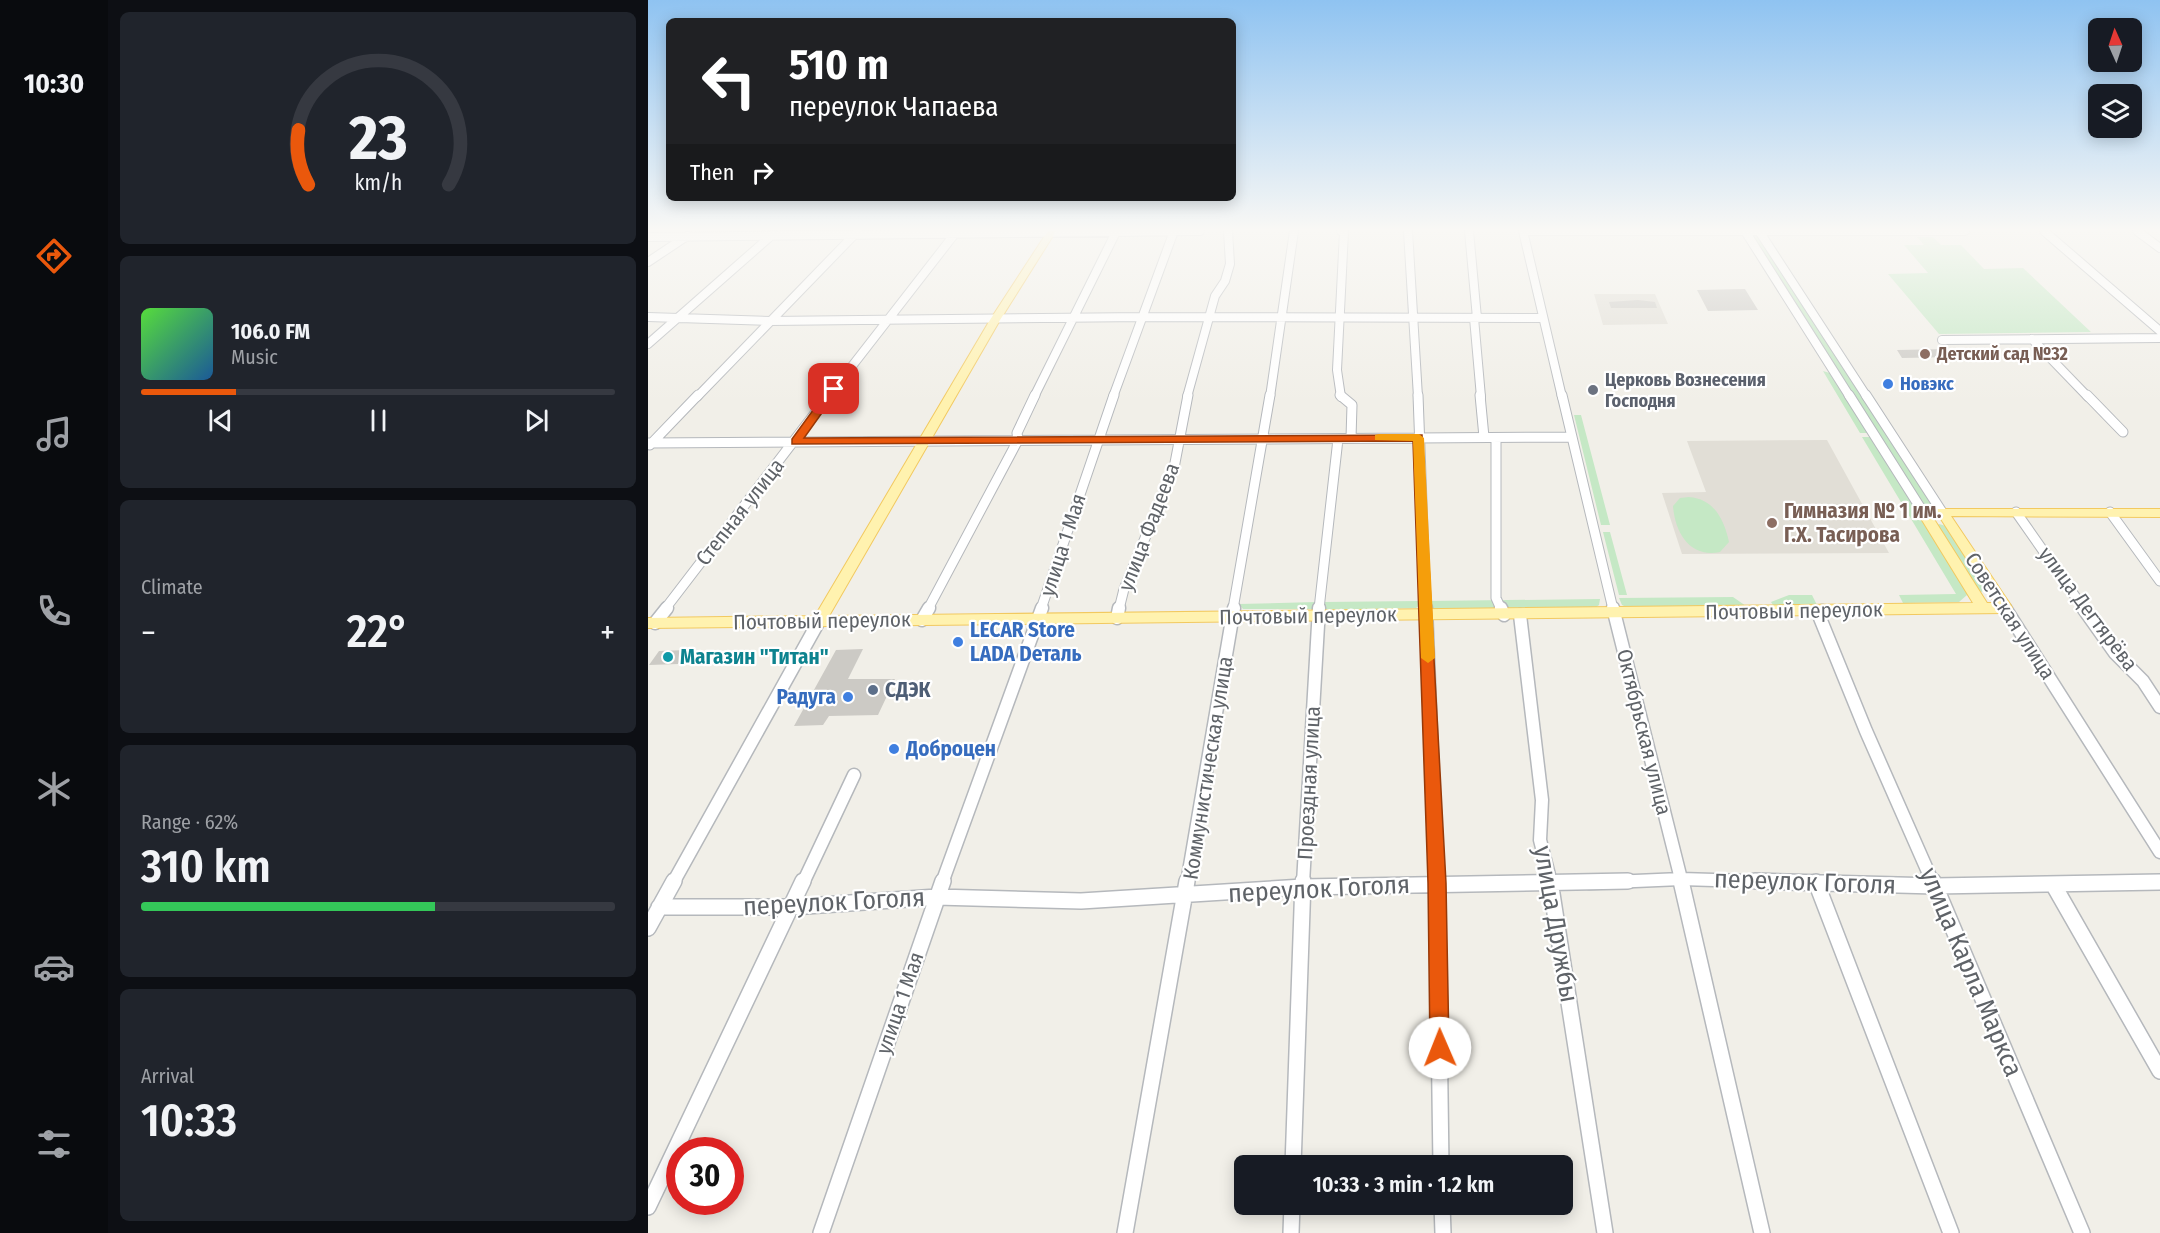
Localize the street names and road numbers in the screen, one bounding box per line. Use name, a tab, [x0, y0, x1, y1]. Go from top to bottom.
street label: Степная улица	[690, 453, 790, 571]
street label: улица Фадеева	[1113, 459, 1185, 595]
street label: улица 1 Мая	[1034, 490, 1092, 600]
street label: улица Дегтярёва	[2033, 542, 2143, 676]
street label: Советская улица	[1959, 548, 2061, 684]
street label: Почтовый переулок	[1705, 596, 1883, 626]
street label: Почтовый переулок	[1219, 601, 1397, 631]
street label: Почтовый переулок	[733, 606, 911, 636]
street label: Октябрьская улица	[1611, 646, 1677, 818]
street label: Коммунистическая улица	[1178, 655, 1238, 881]
street label: Проездная улица	[1292, 705, 1326, 861]
street label: улица Дружбы	[1527, 843, 1585, 1005]
street label: переулок Гоголя	[1714, 863, 1896, 901]
street label: улица Карла Маркса	[1913, 863, 2029, 1081]
street label: переулок Гоголя	[1227, 869, 1411, 909]
street label: переулок Гоголя	[742, 882, 926, 922]
street label: улица 1 Мая	[870, 949, 930, 1057]

